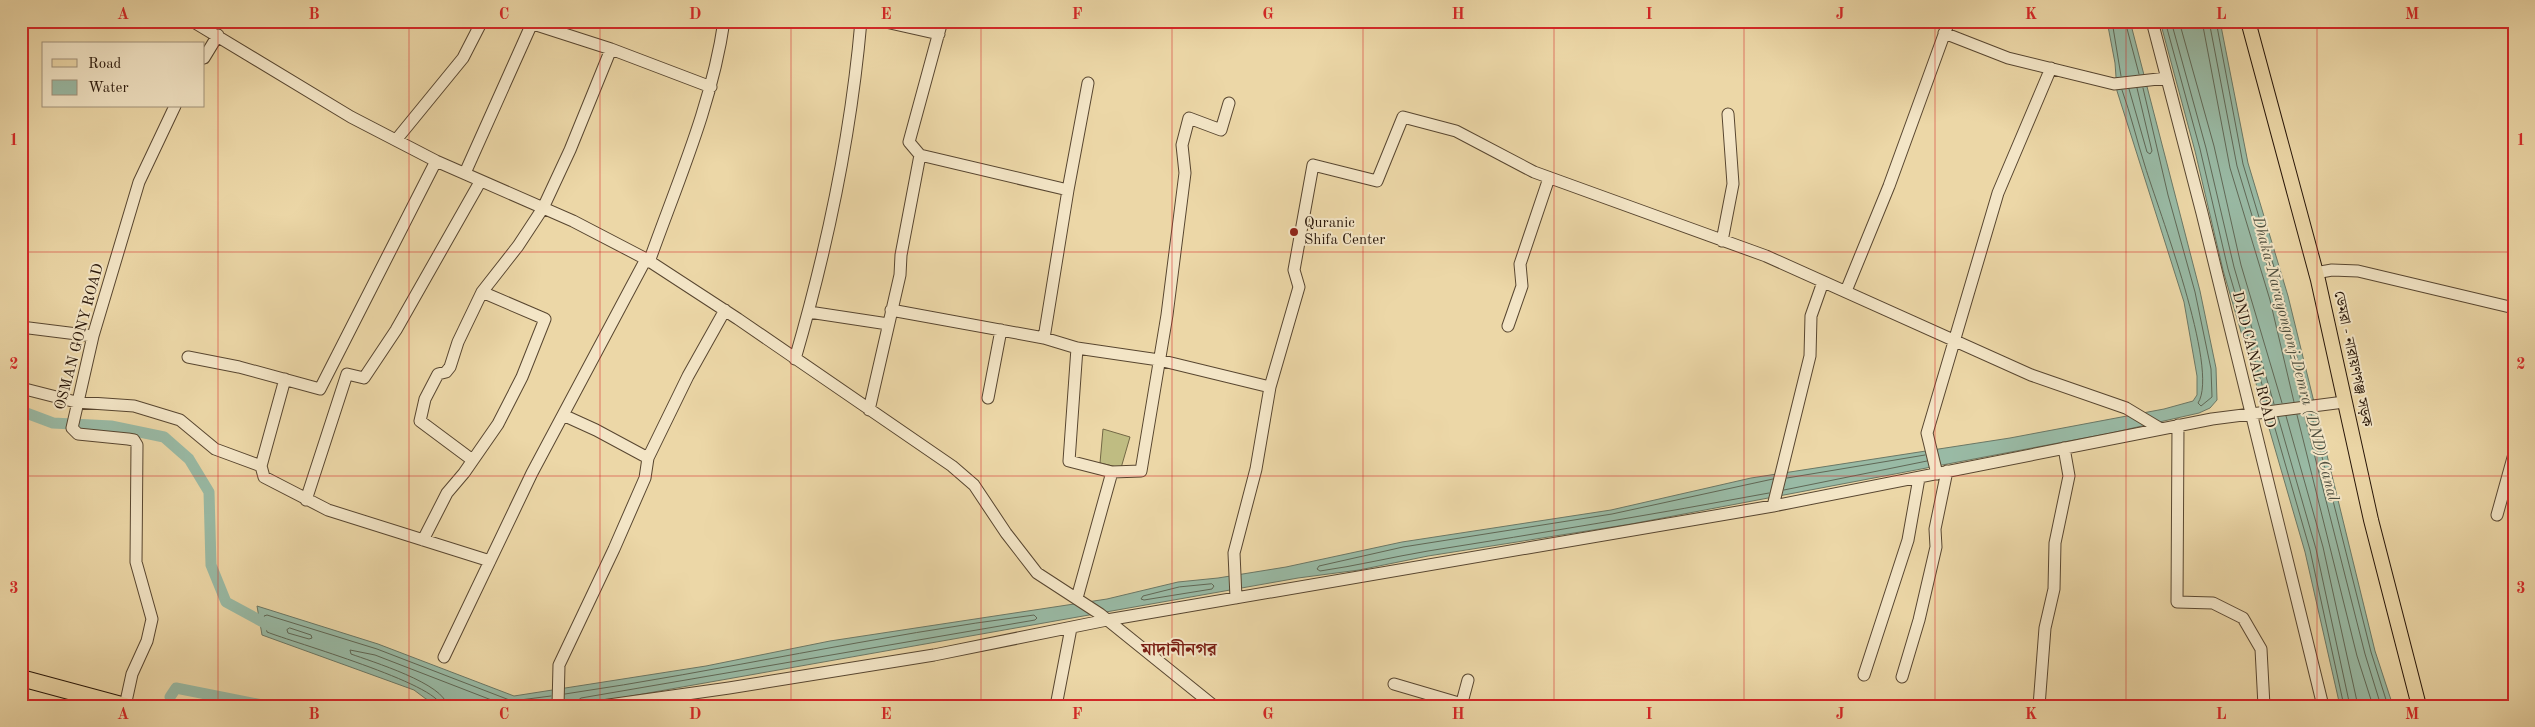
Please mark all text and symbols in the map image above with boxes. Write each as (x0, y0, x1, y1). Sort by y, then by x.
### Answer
text: A (117, 7, 129, 23)
text: B (308, 7, 320, 23)
text: C (499, 7, 509, 23)
text: D (689, 7, 701, 23)
text: E (880, 7, 892, 23)
text: F (1072, 7, 1083, 23)
text: G (1262, 7, 1274, 23)
text: H (1451, 7, 1465, 23)
text: I (1645, 7, 1653, 23)
text: J (1836, 7, 1845, 23)
text: K (2025, 7, 2037, 23)
text: L (2216, 7, 2227, 23)
text: M (2405, 7, 2419, 23)
legend (42, 42, 205, 108)
text: Road (88, 57, 122, 72)
text: Water (88, 81, 129, 96)
text: 1 (9, 133, 19, 149)
text: 1 (2516, 133, 2526, 149)
water label: Dhaka-Narayongonj-Demra (DND) Canal (2249, 214, 2341, 503)
place label: Quranic Shifa Center (1304, 216, 1385, 248)
marker: Quranic Shifa Center (1288, 226, 1300, 238)
street label: OSMAN GONY ROAD (53, 262, 107, 412)
street label: DND CANAL ROAD (2229, 290, 2277, 430)
street label: ডেমরা - নারায়ণগঞ্জ সড়ক (2330, 290, 2374, 429)
text: 2 (9, 357, 19, 373)
text: 2 (2516, 357, 2526, 373)
text: 3 (9, 581, 19, 597)
text: 3 (2516, 581, 2526, 597)
district label: মাদানীনগর (1140, 639, 1218, 659)
text: A (117, 707, 129, 723)
text: B (308, 707, 320, 723)
text: C (499, 707, 509, 723)
text: D (689, 707, 701, 723)
text: E (880, 707, 892, 723)
text: F (1072, 707, 1083, 723)
text: G (1262, 707, 1274, 723)
text: H (1451, 707, 1465, 723)
text: I (1645, 707, 1653, 723)
text: J (1836, 707, 1845, 723)
text: K (2025, 707, 2037, 723)
text: L (2216, 707, 2227, 723)
text: M (2405, 707, 2419, 723)

